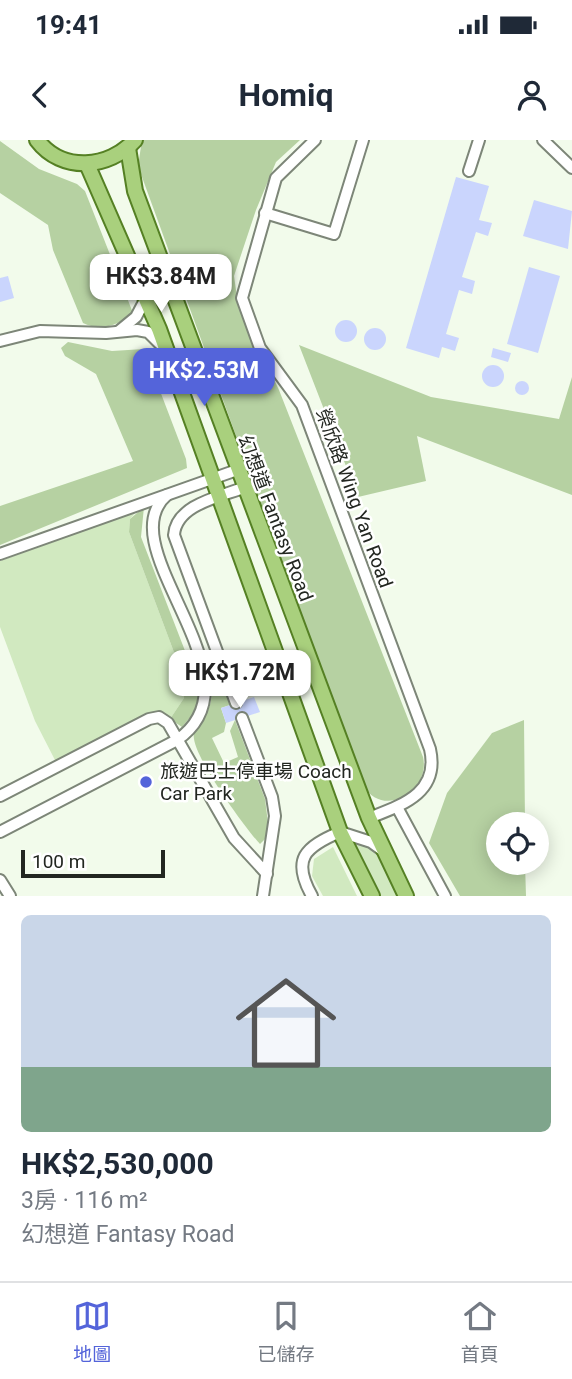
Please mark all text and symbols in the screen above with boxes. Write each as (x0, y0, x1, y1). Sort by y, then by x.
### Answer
text: 19:41 (35, 10, 102, 40)
icon: back (21, 76, 59, 114)
text: Homiq (239, 76, 333, 114)
icon: person (513, 76, 551, 114)
pin: HK$3.84M (89, 254, 233, 314)
text: HK$3.84M (106, 263, 216, 290)
pin: HK$2.53M (132, 348, 276, 408)
text: HK$2.53M (149, 357, 259, 384)
street label: 榮欣路 Wing Yan Road (311, 405, 398, 591)
street label: 幻想道 Fantasy Road (233, 432, 318, 605)
pin: HK$1.72M (168, 650, 312, 710)
text: HK$1.72M (185, 659, 295, 686)
place label: 旅遊巴士停車場 Coach Car Park (160, 760, 352, 805)
marker: 旅遊巴士停車場 Coach Car Park (138, 774, 154, 790)
map controls (486, 812, 549, 875)
button: locate (486, 812, 549, 875)
scale bar (21, 847, 164, 879)
text: 100 m (32, 850, 85, 873)
icon: home (223, 960, 349, 1086)
text: HK$2,530,000 (21, 1146, 214, 1181)
text: 3房 · 116 m² (21, 1187, 147, 1214)
text: 幻想道 Fantasy Road (21, 1221, 235, 1248)
tab: 地圖 (73, 1297, 111, 1366)
tab: 已儲存 (257, 1297, 315, 1366)
tab: 首頁 (461, 1297, 499, 1366)

